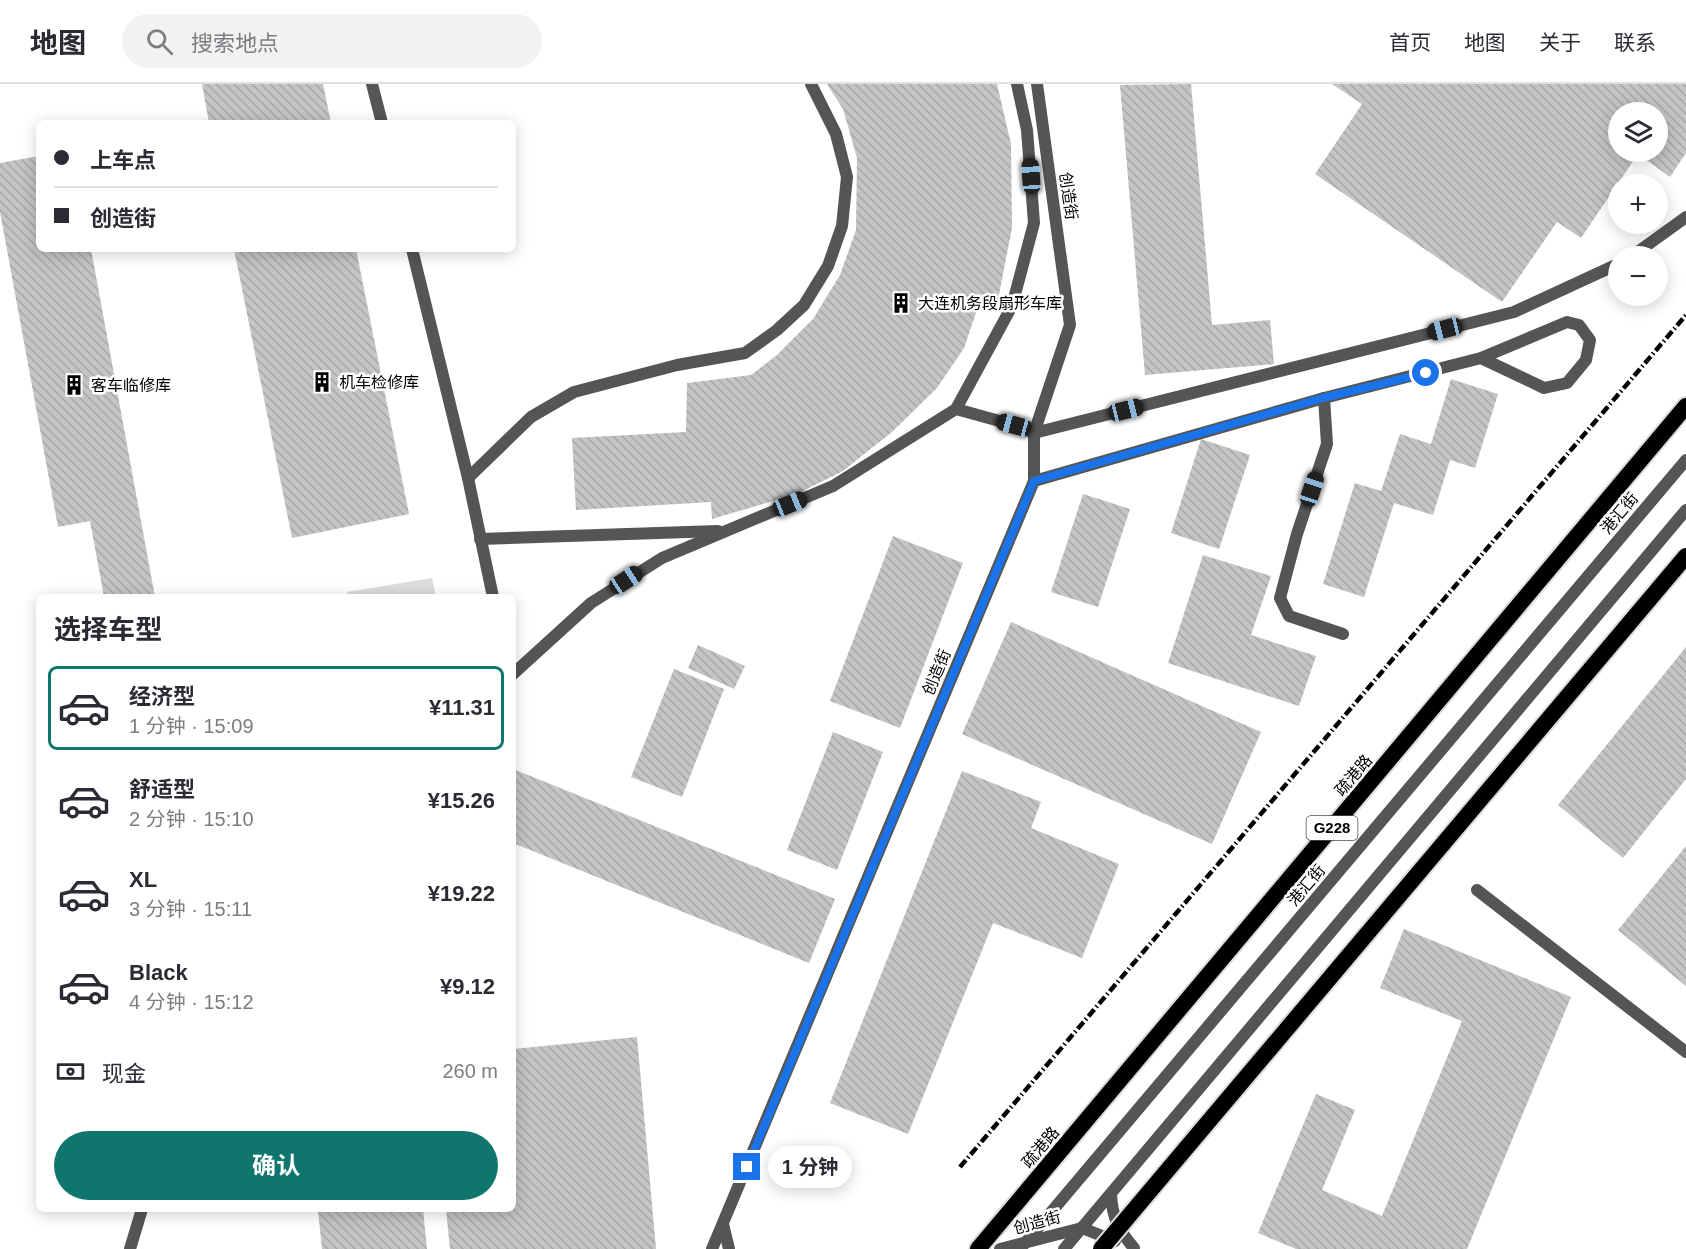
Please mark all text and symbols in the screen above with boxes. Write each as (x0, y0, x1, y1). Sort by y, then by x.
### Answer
search box (122, 14, 542, 68)
icon: search (143, 25, 176, 58)
text: 地图 (30, 28, 86, 59)
text: 搜索地点 (191, 31, 279, 56)
text: 首页 (1389, 31, 1431, 54)
text: 地图 (1464, 31, 1506, 54)
text: 关于 (1539, 31, 1581, 54)
text: 联系 (1614, 31, 1656, 54)
map controls (1608, 102, 1668, 306)
button: layers (1608, 102, 1668, 162)
text: 上车点 (90, 148, 156, 173)
car (1021, 157, 1041, 195)
street label: 创造街 (1057, 171, 1080, 221)
button: + (1608, 174, 1668, 234)
text: 创造街 (90, 206, 156, 231)
button: − (1608, 246, 1668, 306)
building icon: 大连机务段扇形车库 (889, 291, 913, 315)
place label: 大连机务段扇形车库 (918, 295, 1062, 312)
car (1425, 316, 1465, 342)
route start (1412, 359, 1439, 386)
building icon: 机车检修库 (310, 370, 334, 394)
building icon: 客车临修库 (62, 373, 86, 397)
place label: 机车检修库 (339, 374, 419, 391)
place label: 客车临修库 (91, 377, 171, 394)
car (1106, 397, 1146, 423)
car (994, 412, 1034, 438)
car (1298, 469, 1326, 509)
car (770, 489, 810, 519)
street label: 港汇街 (1597, 489, 1641, 537)
car (606, 563, 646, 597)
text: 选择车型 (54, 615, 162, 645)
street label: 创造街 (919, 647, 954, 698)
icon: car (57, 681, 111, 735)
text: 经济型 (129, 684, 195, 709)
text: ¥11.31 (429, 695, 495, 720)
text: 1 分钟 · 15:09 (129, 715, 254, 737)
street label: 疏港路 (1331, 751, 1375, 799)
icon: car (57, 774, 111, 828)
text: 舒适型 (129, 777, 195, 802)
text: ¥15.26 (428, 788, 495, 813)
text: 2 分钟 · 15:10 (129, 808, 254, 830)
road number: G228 (1306, 816, 1358, 840)
street label: 港汇街 (1284, 861, 1328, 909)
icon: car (57, 867, 111, 921)
text: XL (129, 867, 157, 892)
text: ¥19.22 (428, 881, 495, 906)
text: 3 分钟 · 15:11 (129, 898, 252, 920)
icon: car (57, 960, 111, 1014)
text: Black (129, 960, 188, 985)
text: ¥9.12 (440, 974, 495, 999)
text: 4 分钟 · 15:12 (129, 991, 254, 1013)
icon: cash (54, 1055, 87, 1088)
text: 260 m (442, 1060, 498, 1082)
text: 现金 (102, 1061, 146, 1086)
street label: 疏港路 (1018, 1123, 1062, 1171)
button: 确认 (54, 1131, 498, 1200)
callout: 1 分钟 (768, 1146, 852, 1188)
route end (733, 1153, 760, 1180)
text: 1 分钟 (782, 1156, 838, 1178)
street label: 创造街 (1012, 1208, 1063, 1237)

